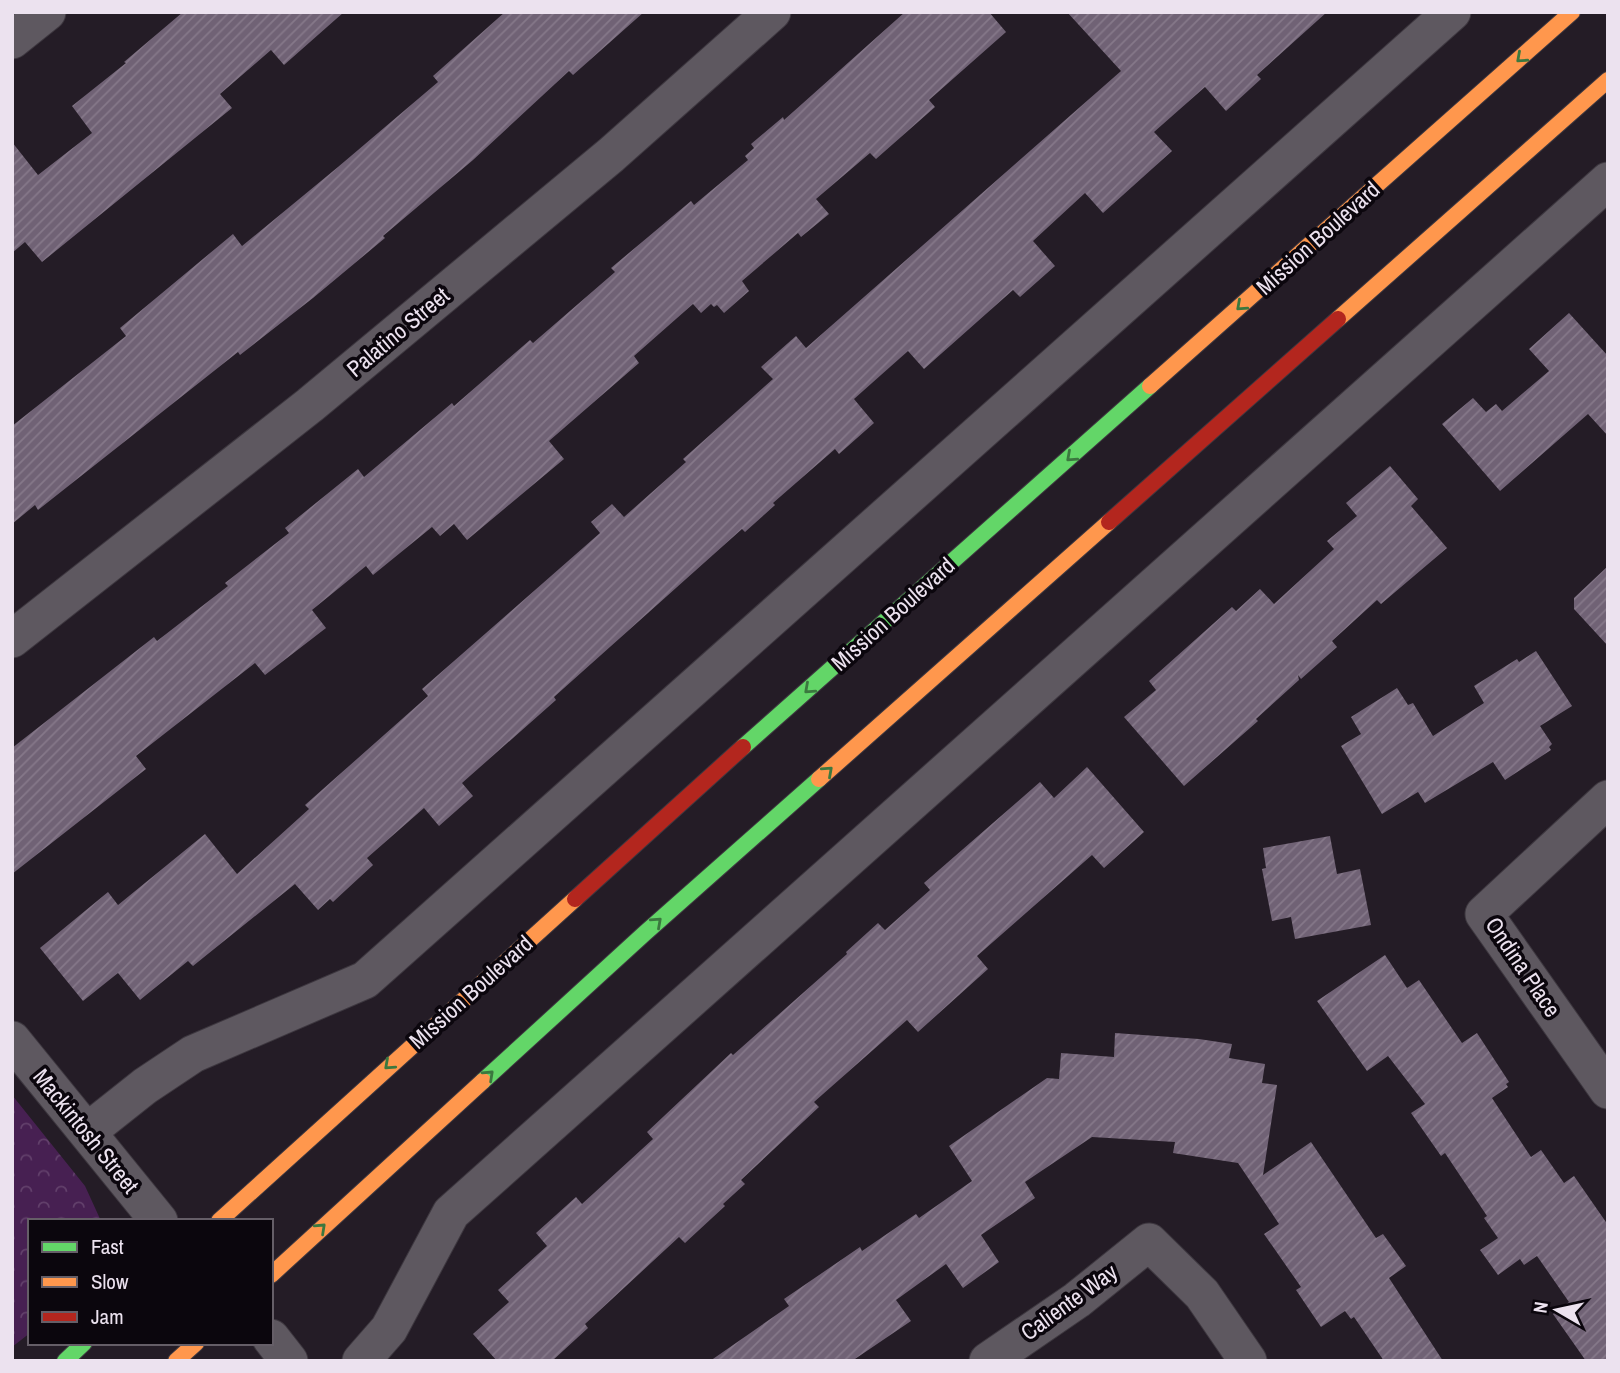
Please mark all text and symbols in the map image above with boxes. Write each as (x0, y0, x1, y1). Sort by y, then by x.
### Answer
one-way arrow (1517, 49, 1530, 62)
street label: Mission Boulevard (1249, 174, 1386, 301)
street label: Palatino Street (340, 280, 455, 384)
one-way arrow (1236, 298, 1249, 310)
one-way arrow (1066, 449, 1079, 461)
street label: Mission Boulevard (824, 550, 961, 677)
one-way arrow (804, 681, 817, 693)
one-way arrow (819, 767, 832, 779)
street label: Ondina Place (1479, 911, 1568, 1023)
one-way arrow (649, 918, 662, 930)
street label: Mission Boulevard (402, 928, 539, 1055)
one-way arrow (384, 1057, 397, 1069)
street label: Mackintosh Street (27, 1062, 146, 1200)
one-way arrow (480, 1070, 493, 1083)
legend (28, 1219, 273, 1345)
one-way arrow (313, 1224, 326, 1237)
text: Fast (91, 1232, 124, 1261)
street label: Caliente Way (1014, 1256, 1124, 1347)
text: Slow (91, 1267, 129, 1296)
north arrow (1522, 1275, 1592, 1345)
text: N (1526, 1300, 1554, 1315)
text: Jam (91, 1302, 124, 1331)

